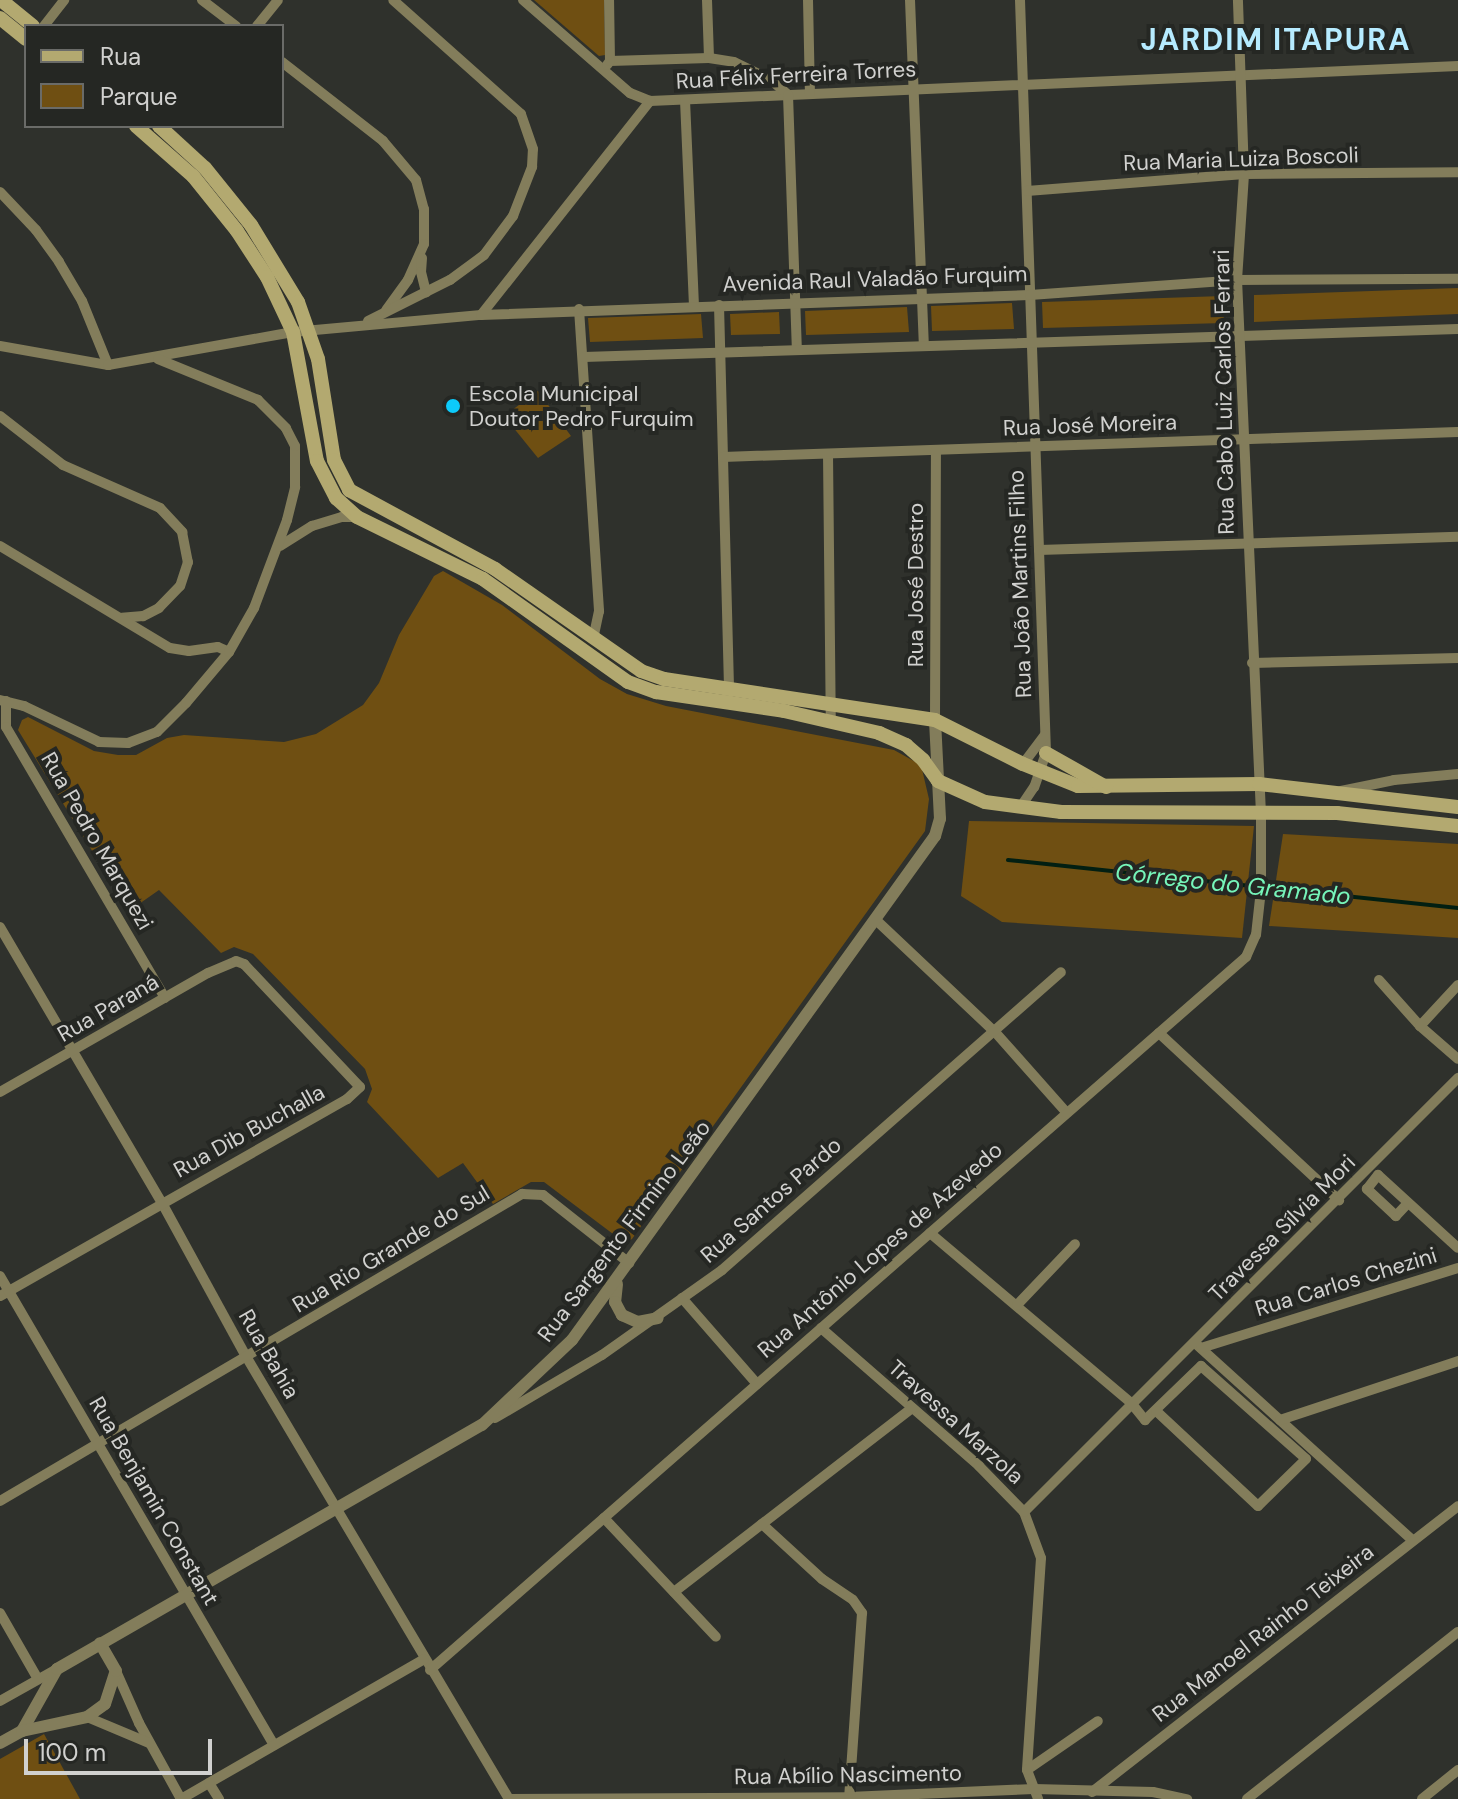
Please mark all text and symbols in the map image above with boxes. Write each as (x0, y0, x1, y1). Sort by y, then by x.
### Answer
district label: JARDIM ITAPURA (1141, 22, 1411, 58)
legend (24, 24, 284, 128)
text: Rua (100, 41, 141, 72)
street label: Rua Félix Ferreira Torres (675, 56, 917, 94)
text: Parque (100, 81, 177, 112)
street label: Rua Maria Luiza Boscoli (1123, 142, 1359, 176)
street label: Rua Cabo Luiz Carlos Ferrari (1208, 249, 1240, 535)
street label: Avenida Raul Valadão Furquim (722, 260, 1028, 298)
place label: Escola Municipal Doutor Pedro Furquim (469, 380, 694, 432)
marker: Escola Municipal Doutor Pedro Furquim (444, 397, 462, 415)
street label: Rua José Moreira (1003, 409, 1177, 441)
street label: Rua João Martins Filho (1003, 470, 1037, 698)
street label: Rua José Destro (903, 503, 929, 667)
street label: Rua Pedro Marquezi (35, 747, 159, 935)
water label: Córrego do Gramado (1114, 857, 1352, 911)
street label: Rua Paraná (53, 968, 163, 1048)
street label: Rua Dib Buchalla (169, 1079, 329, 1183)
street label: Rua Sargento Firmino Leão (532, 1115, 716, 1347)
street label: Rua Santos Pardo (695, 1132, 847, 1268)
street label: Rua Antônio Lopes de Azevedo (752, 1137, 1008, 1363)
street label: Travessa Sílvia Mori (1203, 1149, 1361, 1307)
street label: Rua Rio Grande do Sul (288, 1180, 494, 1318)
street label: Rua Carlos Chezini (1252, 1242, 1440, 1322)
street label: Rua Bahia (233, 1305, 305, 1403)
street label: Travessa Marzola (883, 1354, 1029, 1490)
street label: Rua Benjamin Constant (83, 1392, 225, 1610)
street label: Rua Manoel Rainho Teixeira (1147, 1538, 1379, 1728)
scale bar (28, 1723, 216, 1773)
text: 100 m (38, 1737, 106, 1768)
street label: Rua Abílio Nascimento (734, 1760, 962, 1790)

